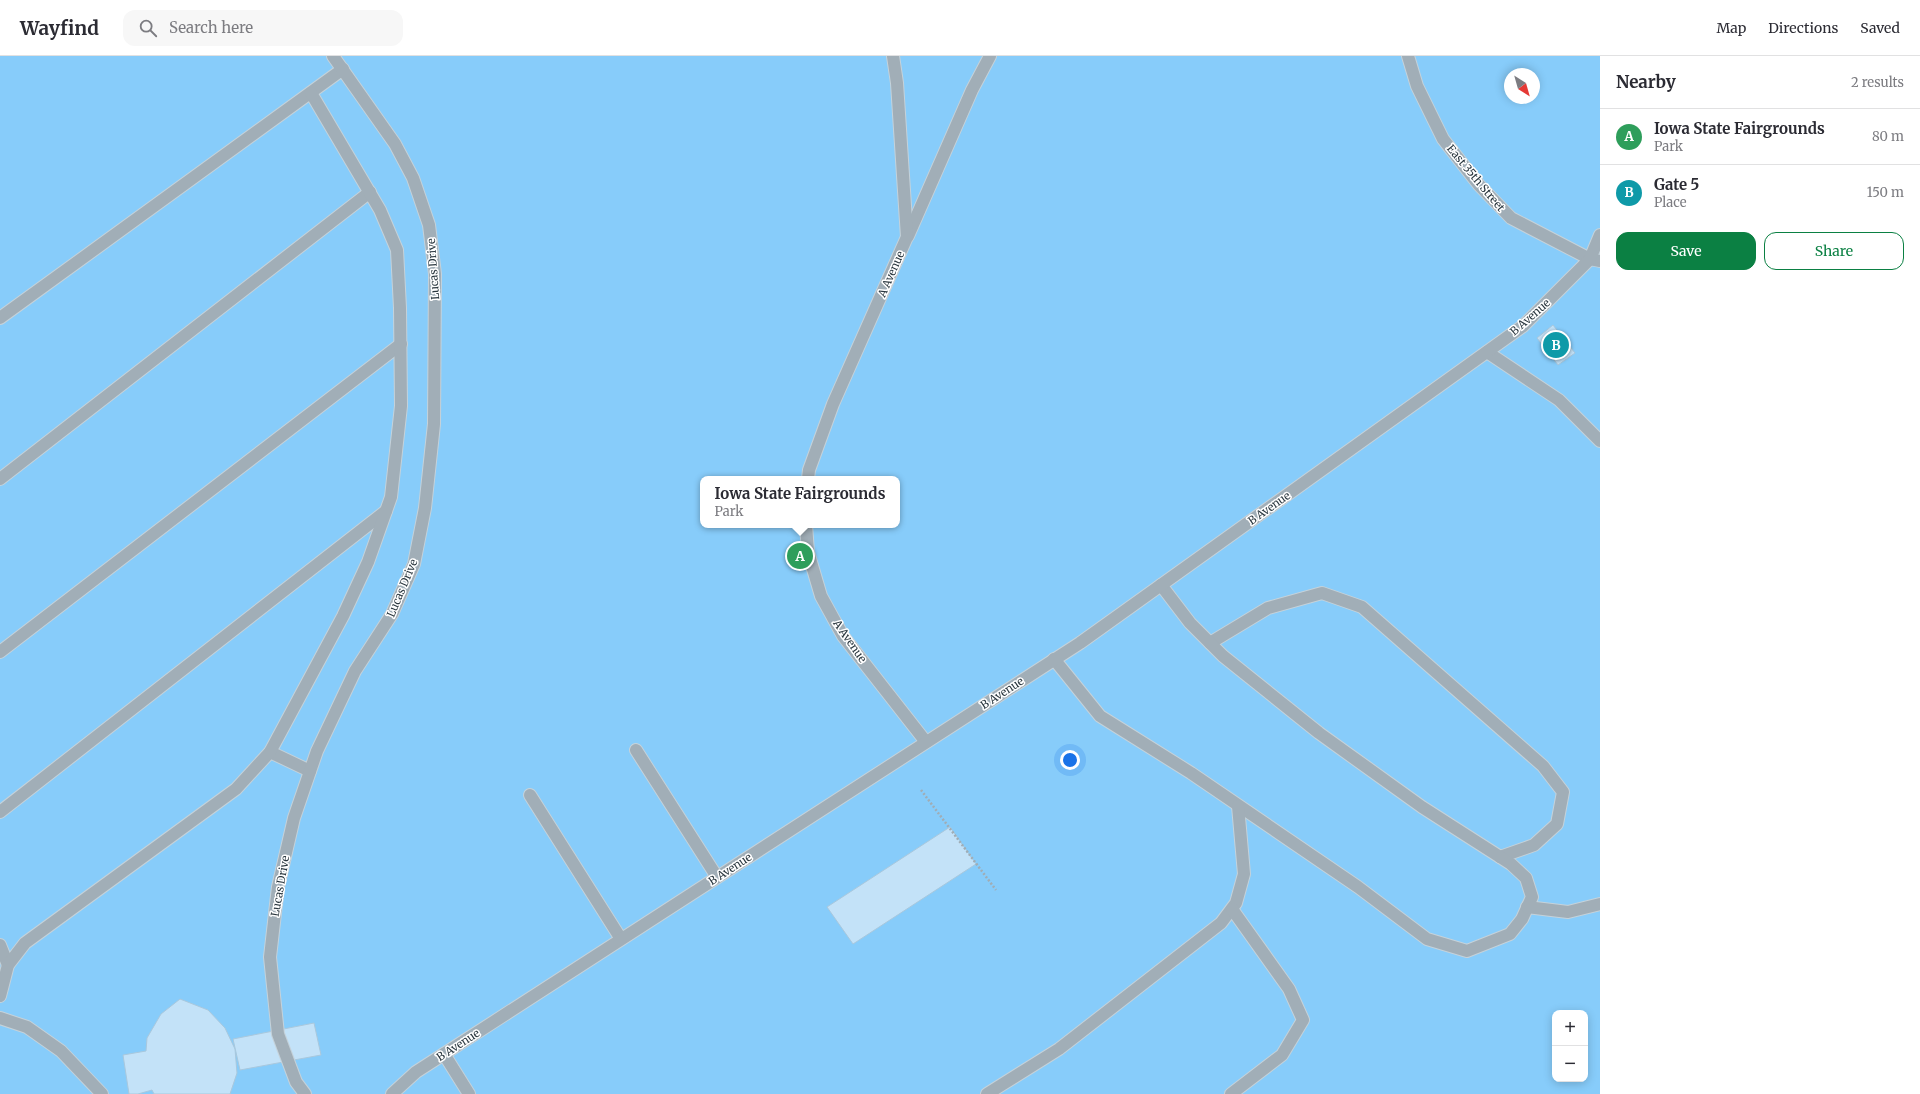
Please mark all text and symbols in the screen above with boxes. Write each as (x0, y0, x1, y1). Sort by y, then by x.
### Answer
search box (123, 10, 403, 46)
text: Wayfind (20, 16, 99, 40)
icon: search (137, 17, 159, 39)
text: Search here (169, 18, 253, 37)
text: Map (1716, 19, 1746, 37)
text: Directions (1768, 19, 1838, 37)
text: Saved (1860, 19, 1900, 37)
north arrow (1504, 68, 1540, 104)
text: Nearby (1616, 71, 1676, 93)
text: 2 results (1851, 74, 1904, 91)
text: Iowa State Fairgrounds (1654, 119, 1825, 138)
text: A (1624, 128, 1634, 145)
text: 80 m (1872, 128, 1904, 145)
text: Park (1654, 138, 1683, 155)
street label: East 35th Street (1444, 142, 1508, 215)
text: Gate 5 (1654, 175, 1699, 194)
text: B (1624, 184, 1634, 201)
text: 150 m (1867, 184, 1904, 201)
text: Place (1654, 194, 1687, 211)
button: Save (1616, 232, 1756, 270)
button: Share (1764, 232, 1904, 270)
street label: Lucas Drive (424, 238, 442, 300)
street label: A Avenue (874, 249, 907, 300)
street label: B Avenue (1507, 296, 1553, 338)
pin: B (1543, 330, 1569, 360)
popup (700, 476, 900, 528)
text: Iowa State Fairgrounds (715, 484, 885, 503)
street label: B Avenue (1245, 488, 1293, 528)
text: Park (715, 503, 744, 520)
pin: A (787, 541, 813, 571)
street label: Lucas Drive (384, 557, 421, 619)
street label: A Avenue (830, 616, 870, 665)
street label: B Avenue (978, 674, 1026, 712)
your location (1060, 750, 1080, 770)
street label: B Avenue (706, 850, 754, 888)
street label: Lucas Drive (268, 854, 292, 918)
map controls (1552, 1010, 1588, 1082)
button: + (1552, 1010, 1588, 1046)
street label: B Avenue (434, 1026, 482, 1064)
button: − (1552, 1046, 1588, 1082)

